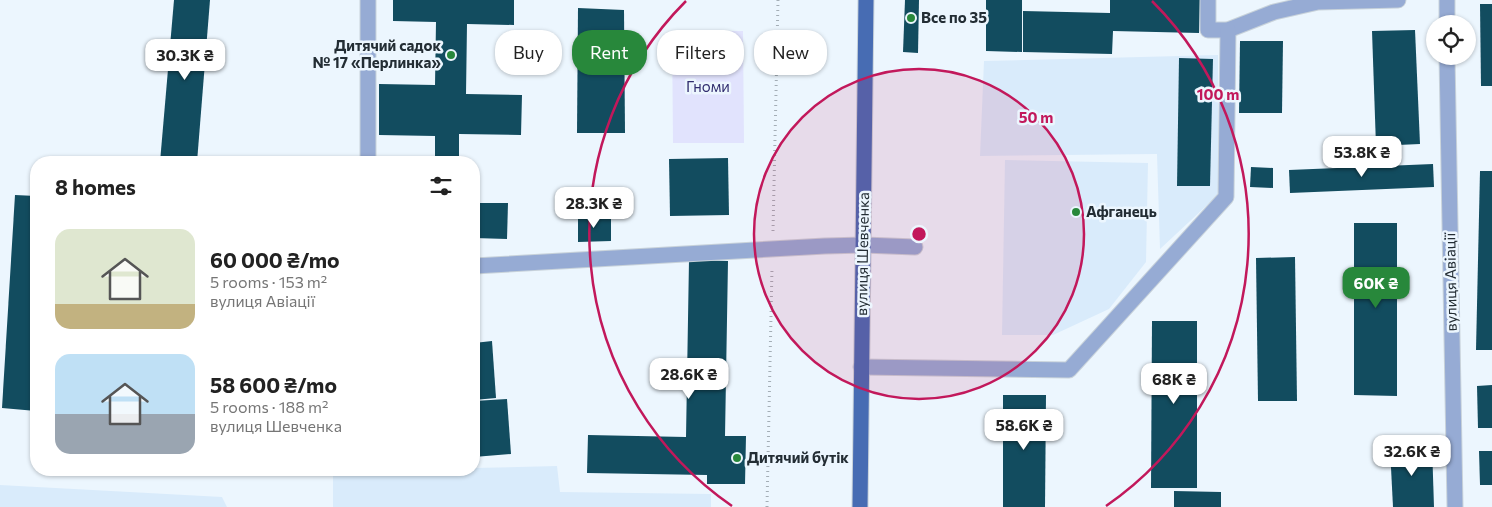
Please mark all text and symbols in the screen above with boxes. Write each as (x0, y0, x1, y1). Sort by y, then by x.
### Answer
place label: Все по 35 (921, 8, 987, 26)
marker: Все по 35 (905, 12, 917, 24)
map controls (1426, 15, 1476, 65)
button: locate (1426, 15, 1476, 65)
chip: Buy (495, 30, 562, 75)
chip: Rent (572, 30, 647, 75)
chip: Filters (657, 30, 744, 75)
chip: New (754, 30, 827, 75)
place label: Дитячий садок № 17 «Перлинка» (312, 36, 441, 71)
pin: 30.3K ₴ (139, 38, 231, 81)
text: 30.3K ₴ (156, 45, 214, 64)
marker: Дитячий садок № 17 «Перлинка» (445, 49, 457, 61)
park label: Гноми (686, 77, 730, 95)
text: 100 m (1197, 85, 1239, 103)
text: 50 m (1019, 108, 1053, 126)
pin: 53.8K ₴ (1316, 136, 1408, 178)
text: 53.8K ₴ (1334, 142, 1390, 161)
icon: filters (427, 172, 455, 200)
text: 8 homes (55, 174, 136, 199)
pin: 28.3K ₴ (548, 186, 640, 229)
street label: вулиця Шевченка (852, 192, 872, 316)
text: 28.3K ₴ (566, 193, 622, 212)
place label: Афганець (1086, 202, 1157, 220)
marker: Афганець (1070, 206, 1082, 218)
centre of rings (910, 225, 928, 243)
street label: вулиця Авіації (1440, 231, 1460, 331)
text: 60 000 ₴/mo (210, 247, 340, 272)
icon: home (95, 249, 155, 309)
pin: 60K ₴ (1341, 266, 1411, 309)
text: 5 rooms · 153 m² (210, 272, 327, 291)
text: 60K ₴ (1354, 273, 1398, 292)
text: вулиця Авіації (210, 291, 315, 310)
pin: 28.6K ₴ (643, 358, 735, 400)
pin: 68K ₴ (1139, 362, 1209, 405)
text: 28.6K ₴ (661, 364, 717, 383)
text: 68K ₴ (1152, 369, 1196, 388)
text: 58 600 ₴/mo (210, 372, 337, 397)
icon: home (95, 374, 155, 434)
text: 5 rooms · 188 m² (210, 397, 328, 416)
pin: 58.6K ₴ (978, 408, 1070, 451)
text: 58.6K ₴ (995, 415, 1053, 434)
text: вулиця Шевченка (210, 416, 342, 435)
pin: 32.6K ₴ (1366, 434, 1458, 477)
text: 32.6K ₴ (1384, 441, 1440, 460)
place label: Дитячий бутік (747, 448, 849, 466)
marker: Дитячий бутік (731, 452, 743, 464)

